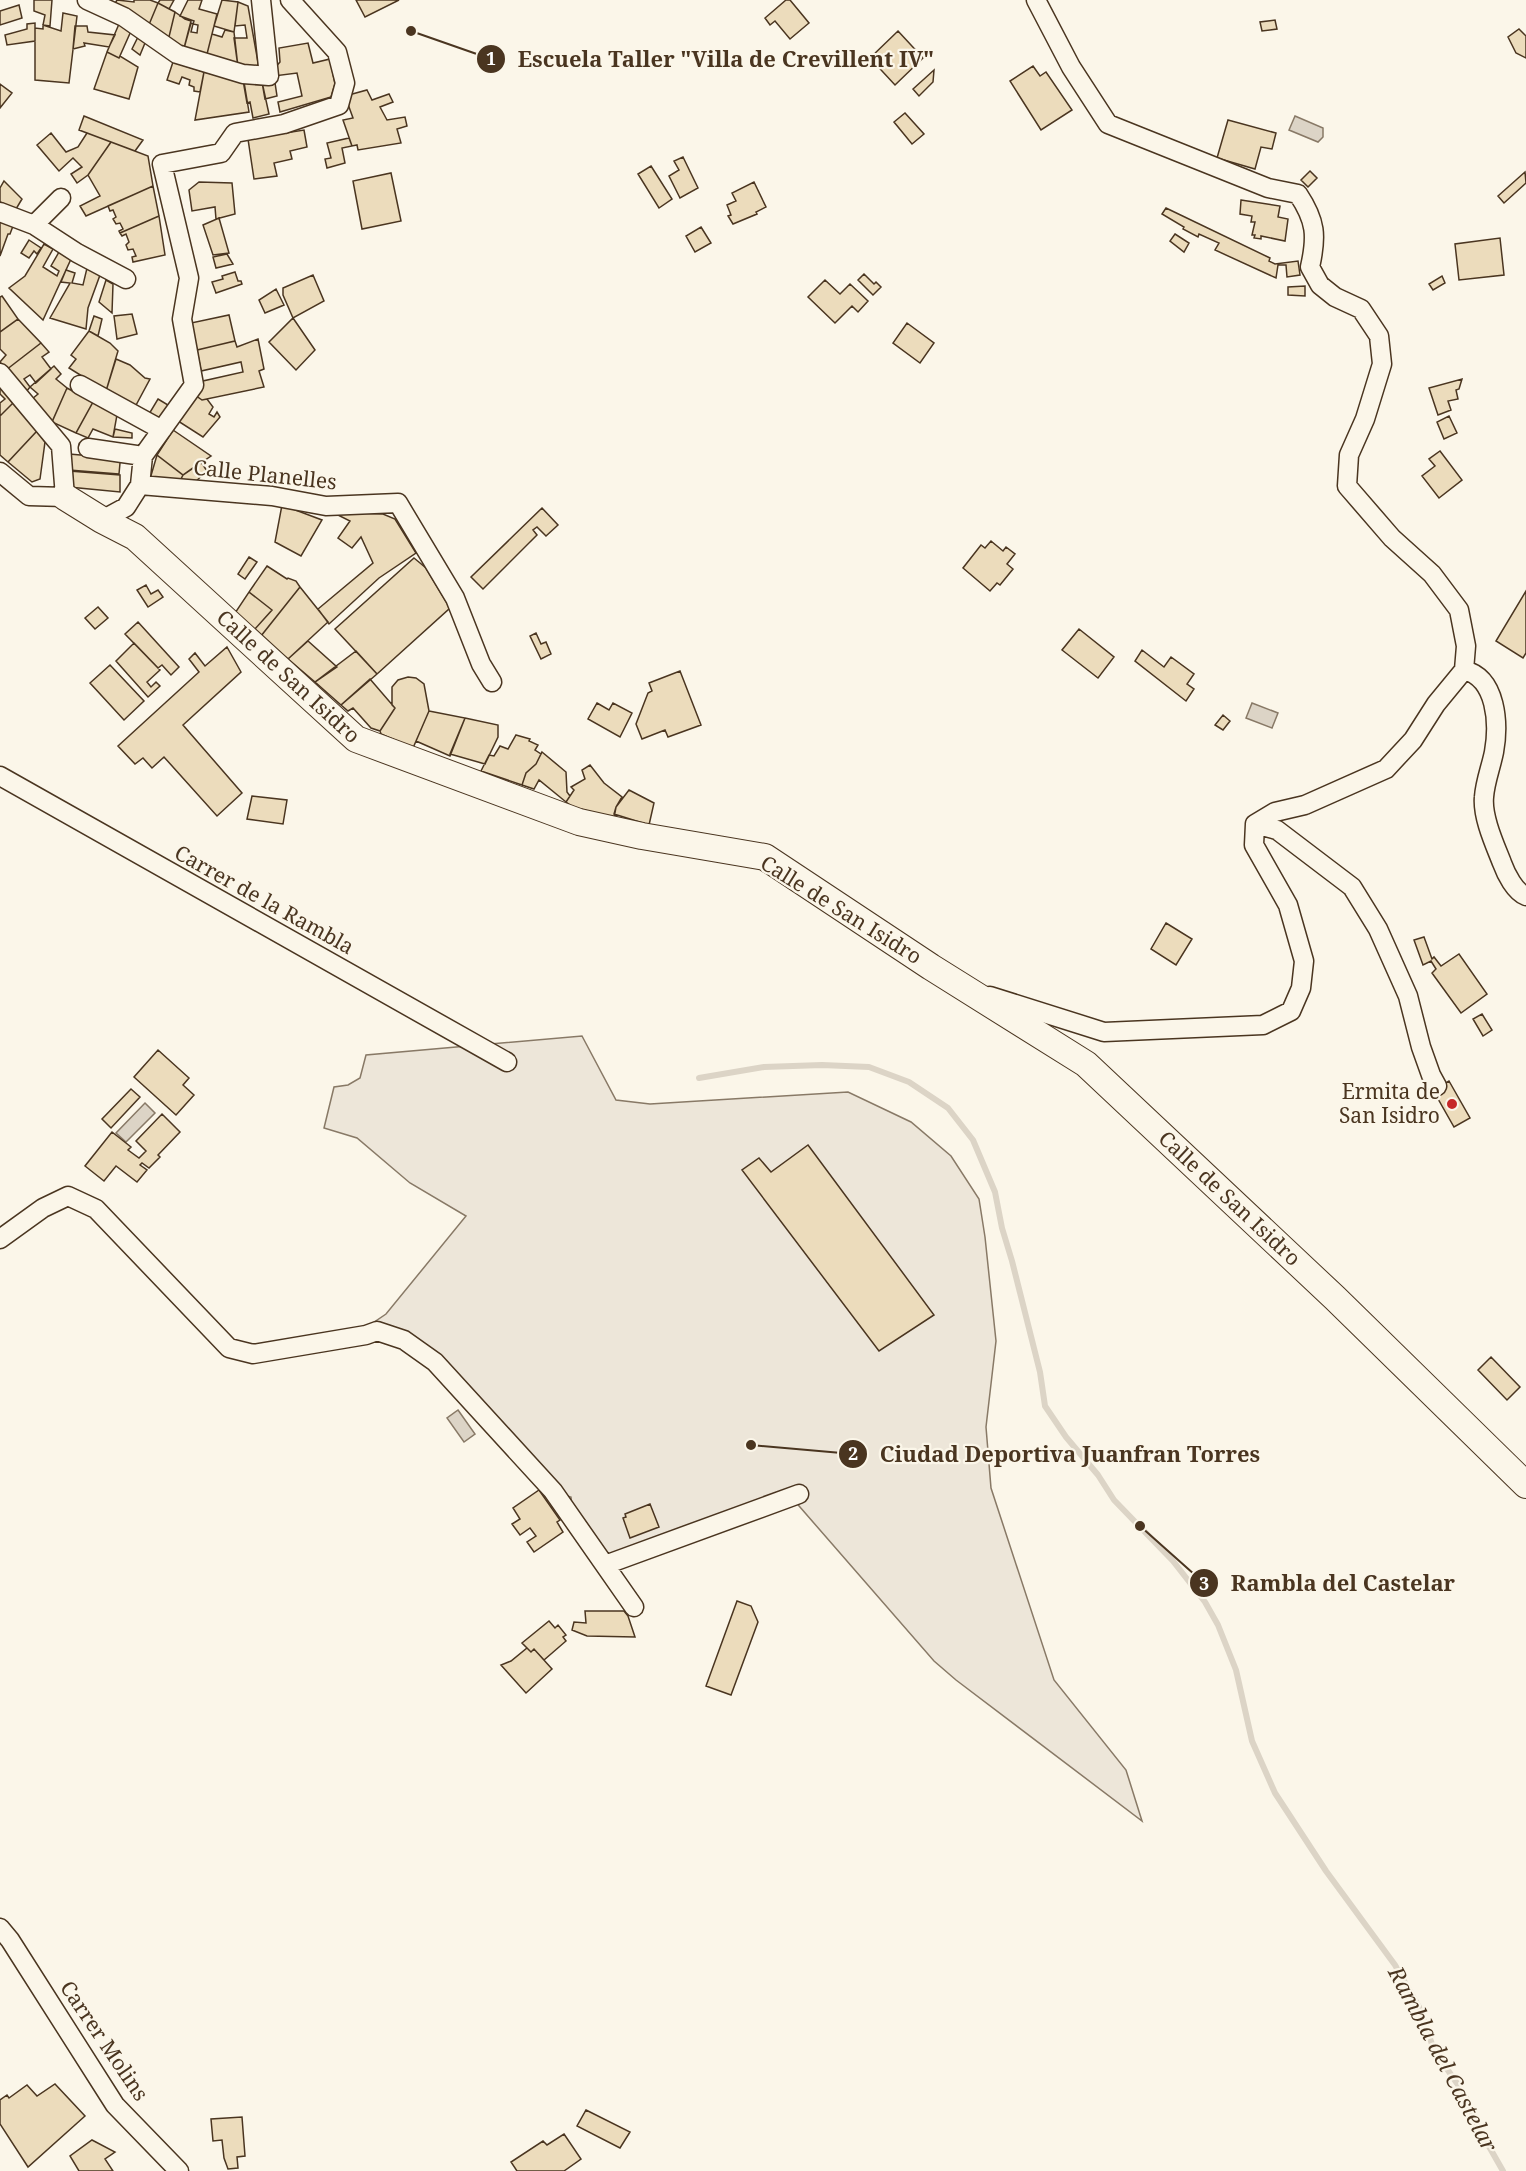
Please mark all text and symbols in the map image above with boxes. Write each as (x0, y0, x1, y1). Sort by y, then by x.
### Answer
callout: Escuela Taller "Villa de Crevillent IV" (476, 39, 947, 79)
text: Escuela Taller "Villa de Crevillent IV" (518, 43, 934, 73)
text: 1 (486, 46, 496, 70)
street label: Calle Planelles (192, 453, 338, 495)
street label: Calle de San Isidro (211, 603, 367, 749)
street label: Carrer de la Rambla (170, 838, 359, 960)
street label: Calle de San Isidro (756, 848, 927, 970)
place label: Ermita de San Isidro (1339, 1077, 1440, 1129)
marker: Ermita de San Isidro (1445, 1097, 1459, 1111)
street label: Calle de San Isidro (1153, 1124, 1307, 1272)
callout: Ciudad Deportiva Juanfran Torres (838, 1434, 1272, 1474)
text: Ciudad Deportiva Juanfran Torres (880, 1438, 1260, 1468)
text: 2 (848, 1441, 858, 1465)
callout: Rambla del Castelar (1189, 1563, 1467, 1603)
text: Rambla del Castelar (1231, 1567, 1456, 1597)
text: 3 (1199, 1571, 1209, 1595)
water label: Rambla del Castelar (1382, 1960, 1506, 2157)
street label: Carrer Molins (54, 1975, 155, 2106)

